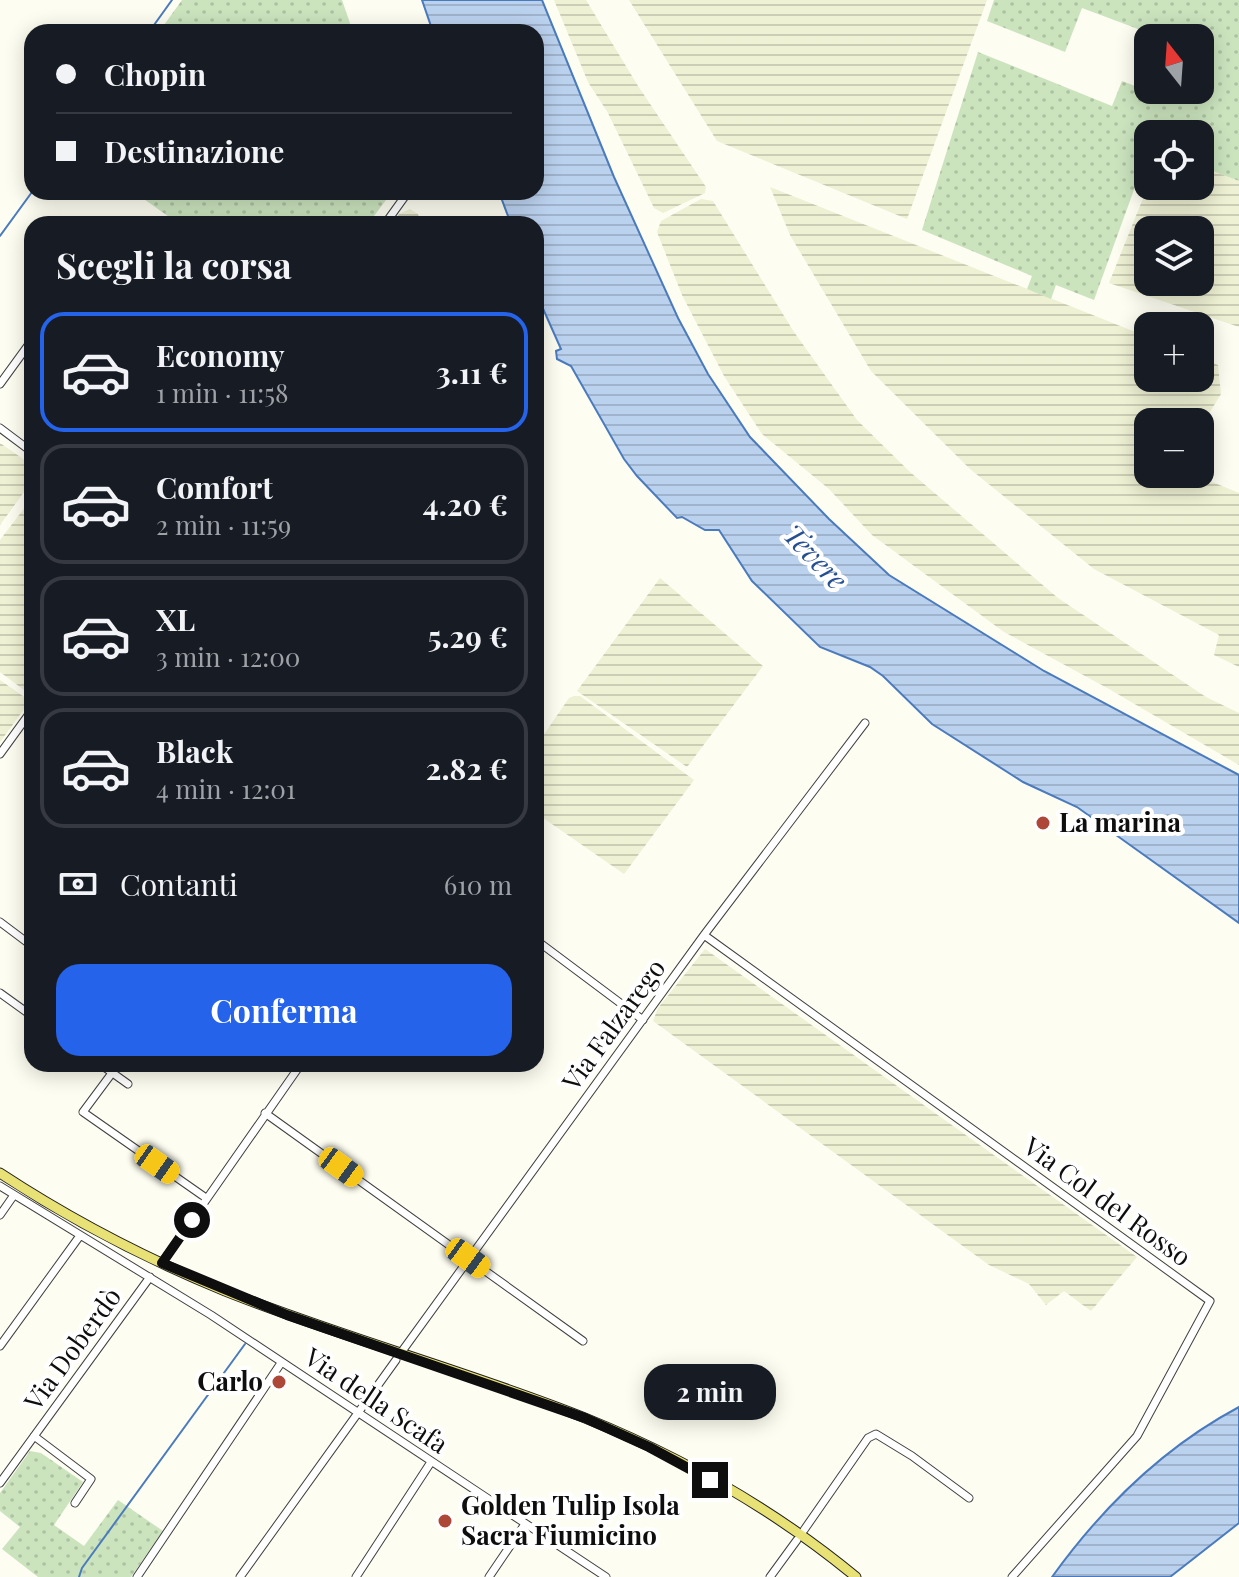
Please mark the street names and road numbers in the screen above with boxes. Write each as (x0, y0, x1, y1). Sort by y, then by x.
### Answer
street label: Via Falzarego (553, 951, 672, 1098)
street label: Via Col del Rosso (1016, 1128, 1199, 1273)
street label: Via Doberdò (15, 1280, 128, 1417)
street label: Via della Scafa (297, 1338, 455, 1461)

